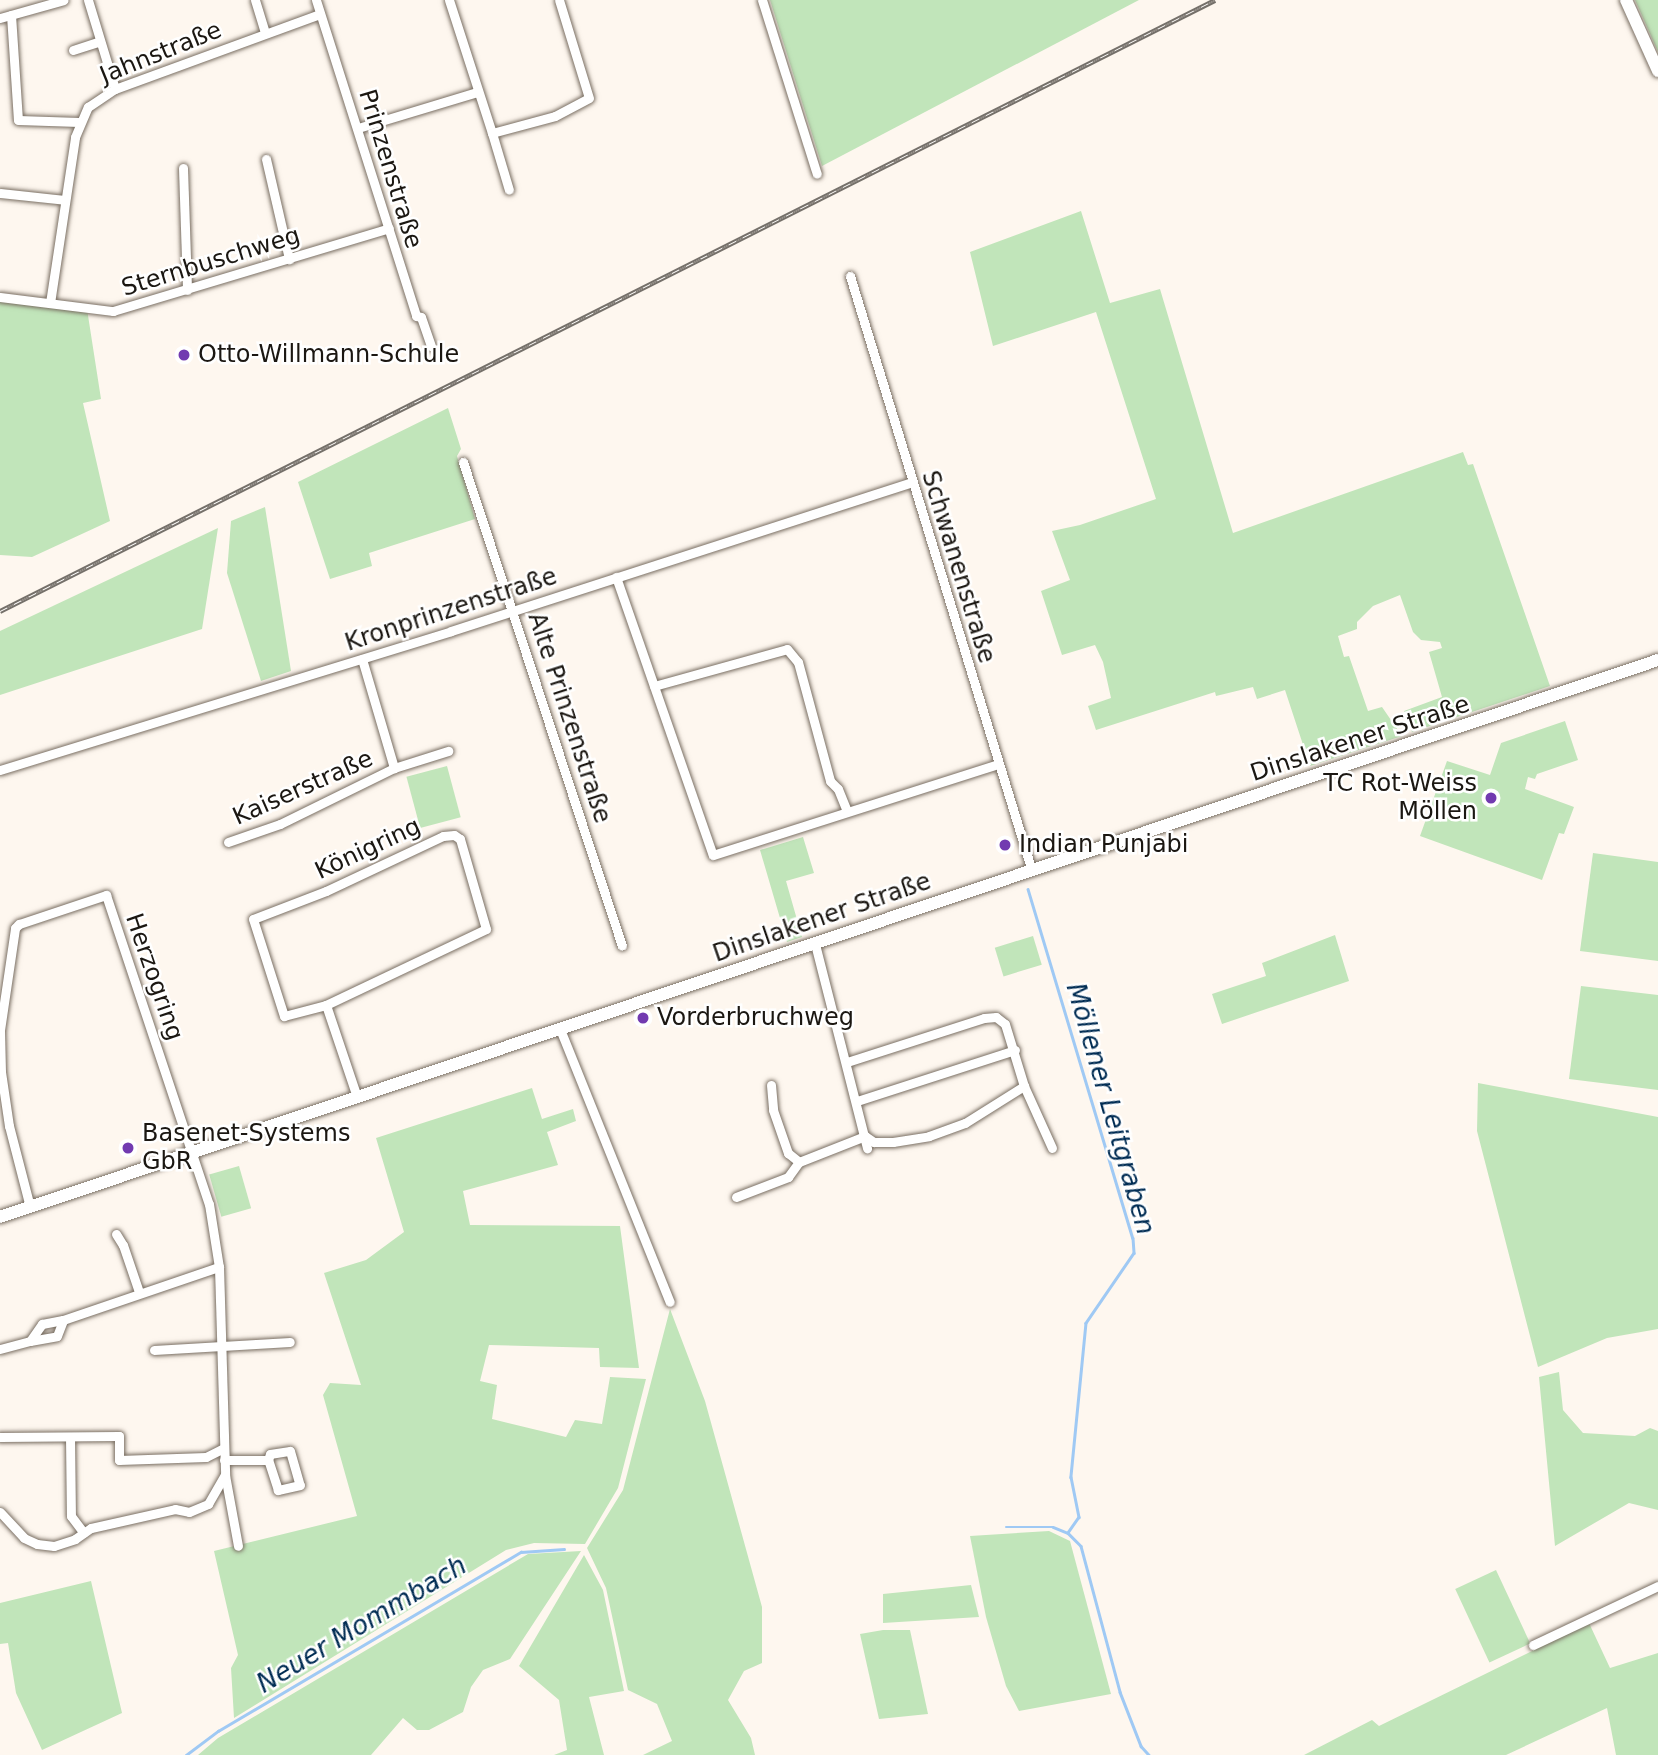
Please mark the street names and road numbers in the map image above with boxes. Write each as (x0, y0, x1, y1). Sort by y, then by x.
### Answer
street label: Jahnstraße (96, 16, 226, 90)
street label: Prinzenstraße (352, 86, 428, 252)
street label: Sternbuschweg (118, 221, 304, 303)
street label: Schwanenstraße (915, 467, 1001, 667)
street label: Kronprinzenstraße (342, 562, 560, 658)
street label: Alte Prinzenstraße (521, 609, 617, 827)
street label: Dinslakener Straße (1247, 690, 1473, 788)
street label: Kaiserstraße (229, 744, 377, 832)
street label: Königring (311, 812, 425, 886)
street label: Dinslakener Straße (709, 867, 935, 969)
street label: Herzogring (119, 910, 189, 1044)

